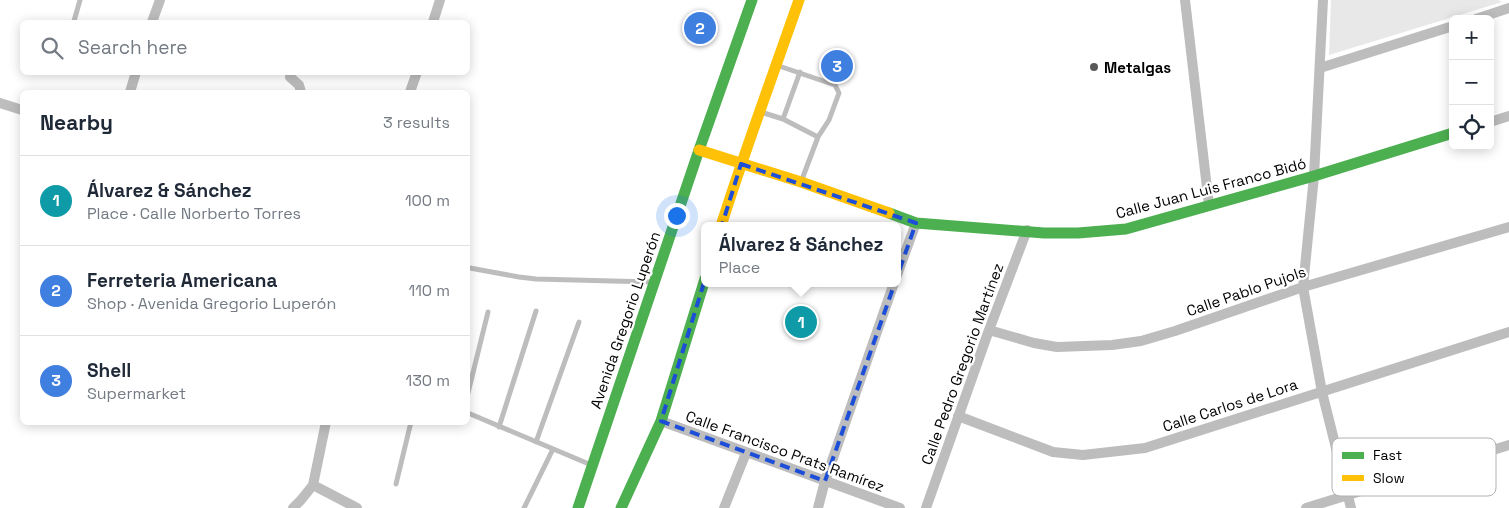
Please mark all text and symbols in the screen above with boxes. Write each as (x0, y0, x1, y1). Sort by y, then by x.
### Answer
pin: 2 (684, 9, 716, 47)
map controls (1449, 15, 1494, 150)
button: + (1449, 15, 1494, 60)
search box (20, 20, 470, 75)
icon: search (38, 34, 66, 62)
text: Search here (78, 35, 188, 60)
pin: 3 (821, 47, 853, 85)
place label: Metalgas (1104, 58, 1171, 77)
button: − (1449, 60, 1494, 105)
marker: Metalgas (1088, 61, 1100, 73)
button: locate (1449, 105, 1494, 150)
text: Nearby (40, 109, 113, 136)
text: 3 results (383, 112, 450, 133)
street label: Calle Juan Luis Franco Bidó (1114, 153, 1308, 223)
text: Álvarez & Sánchez (87, 178, 252, 203)
text: 1 (52, 190, 60, 211)
text: 100 m (405, 190, 450, 211)
text: Place · Calle Norberto Torres (87, 203, 301, 224)
your location (664, 203, 690, 229)
popup (701, 222, 901, 287)
street label: Avenida Gregorio Luperón (586, 229, 664, 411)
text: Álvarez & Sánchez (719, 232, 883, 257)
text: Place (719, 257, 760, 278)
street label: Calle Pedro Gregorio Martínez (917, 261, 1007, 467)
street label: Calle Pablo Pujols (1184, 262, 1308, 320)
text: Ferreteria Americana (87, 268, 277, 293)
text: 2 (51, 280, 61, 301)
text: 110 m (408, 280, 450, 301)
text: Shop · Avenida Gregorio Luperón (87, 293, 336, 314)
pin: 1 (785, 303, 817, 341)
text: Shell (87, 358, 131, 383)
text: 3 (51, 370, 61, 391)
text: 130 m (406, 370, 450, 391)
street label: Calle Carlos de Lora (1160, 374, 1300, 436)
text: Supermarket (87, 383, 186, 404)
street label: Calle Francisco Prats Ramírez (683, 406, 887, 496)
legend (1332, 438, 1496, 496)
text: Fast (1373, 446, 1402, 464)
text: Slow (1373, 469, 1405, 487)

